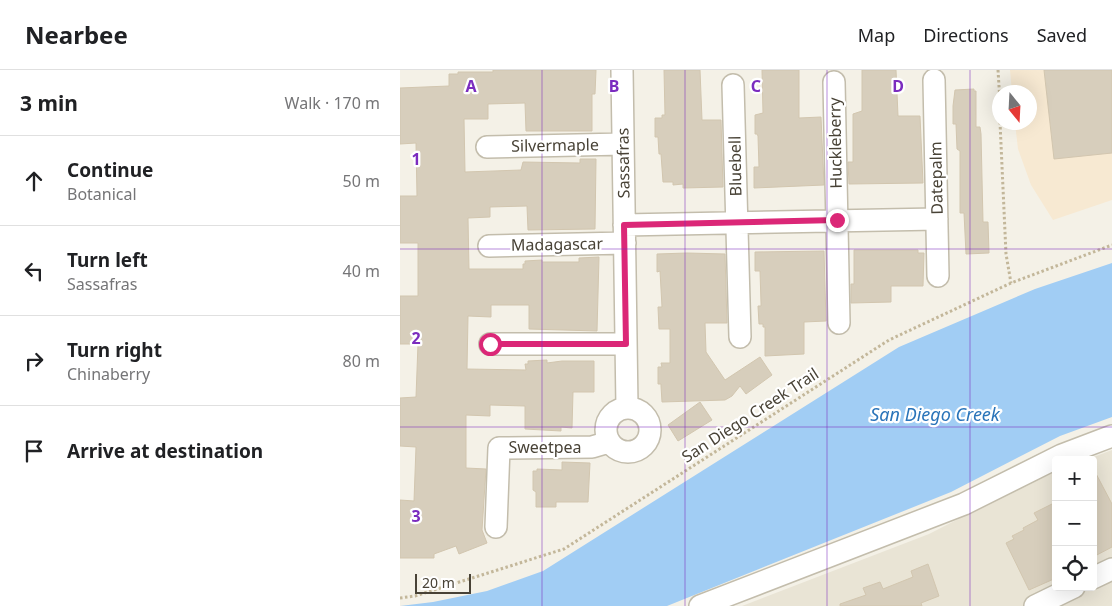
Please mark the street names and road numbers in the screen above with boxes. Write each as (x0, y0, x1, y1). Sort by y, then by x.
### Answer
street label: Huckleberry (823, 96, 847, 189)
street label: Sassafras (611, 128, 635, 198)
street label: Silvermaple (511, 133, 599, 157)
street label: Bluebell (723, 136, 747, 196)
street label: Datepalm (924, 141, 948, 215)
street label: Madagascar (511, 232, 604, 256)
street label: San Diego Creek Trail (677, 362, 823, 468)
street label: Sweetpea (508, 436, 582, 458)

